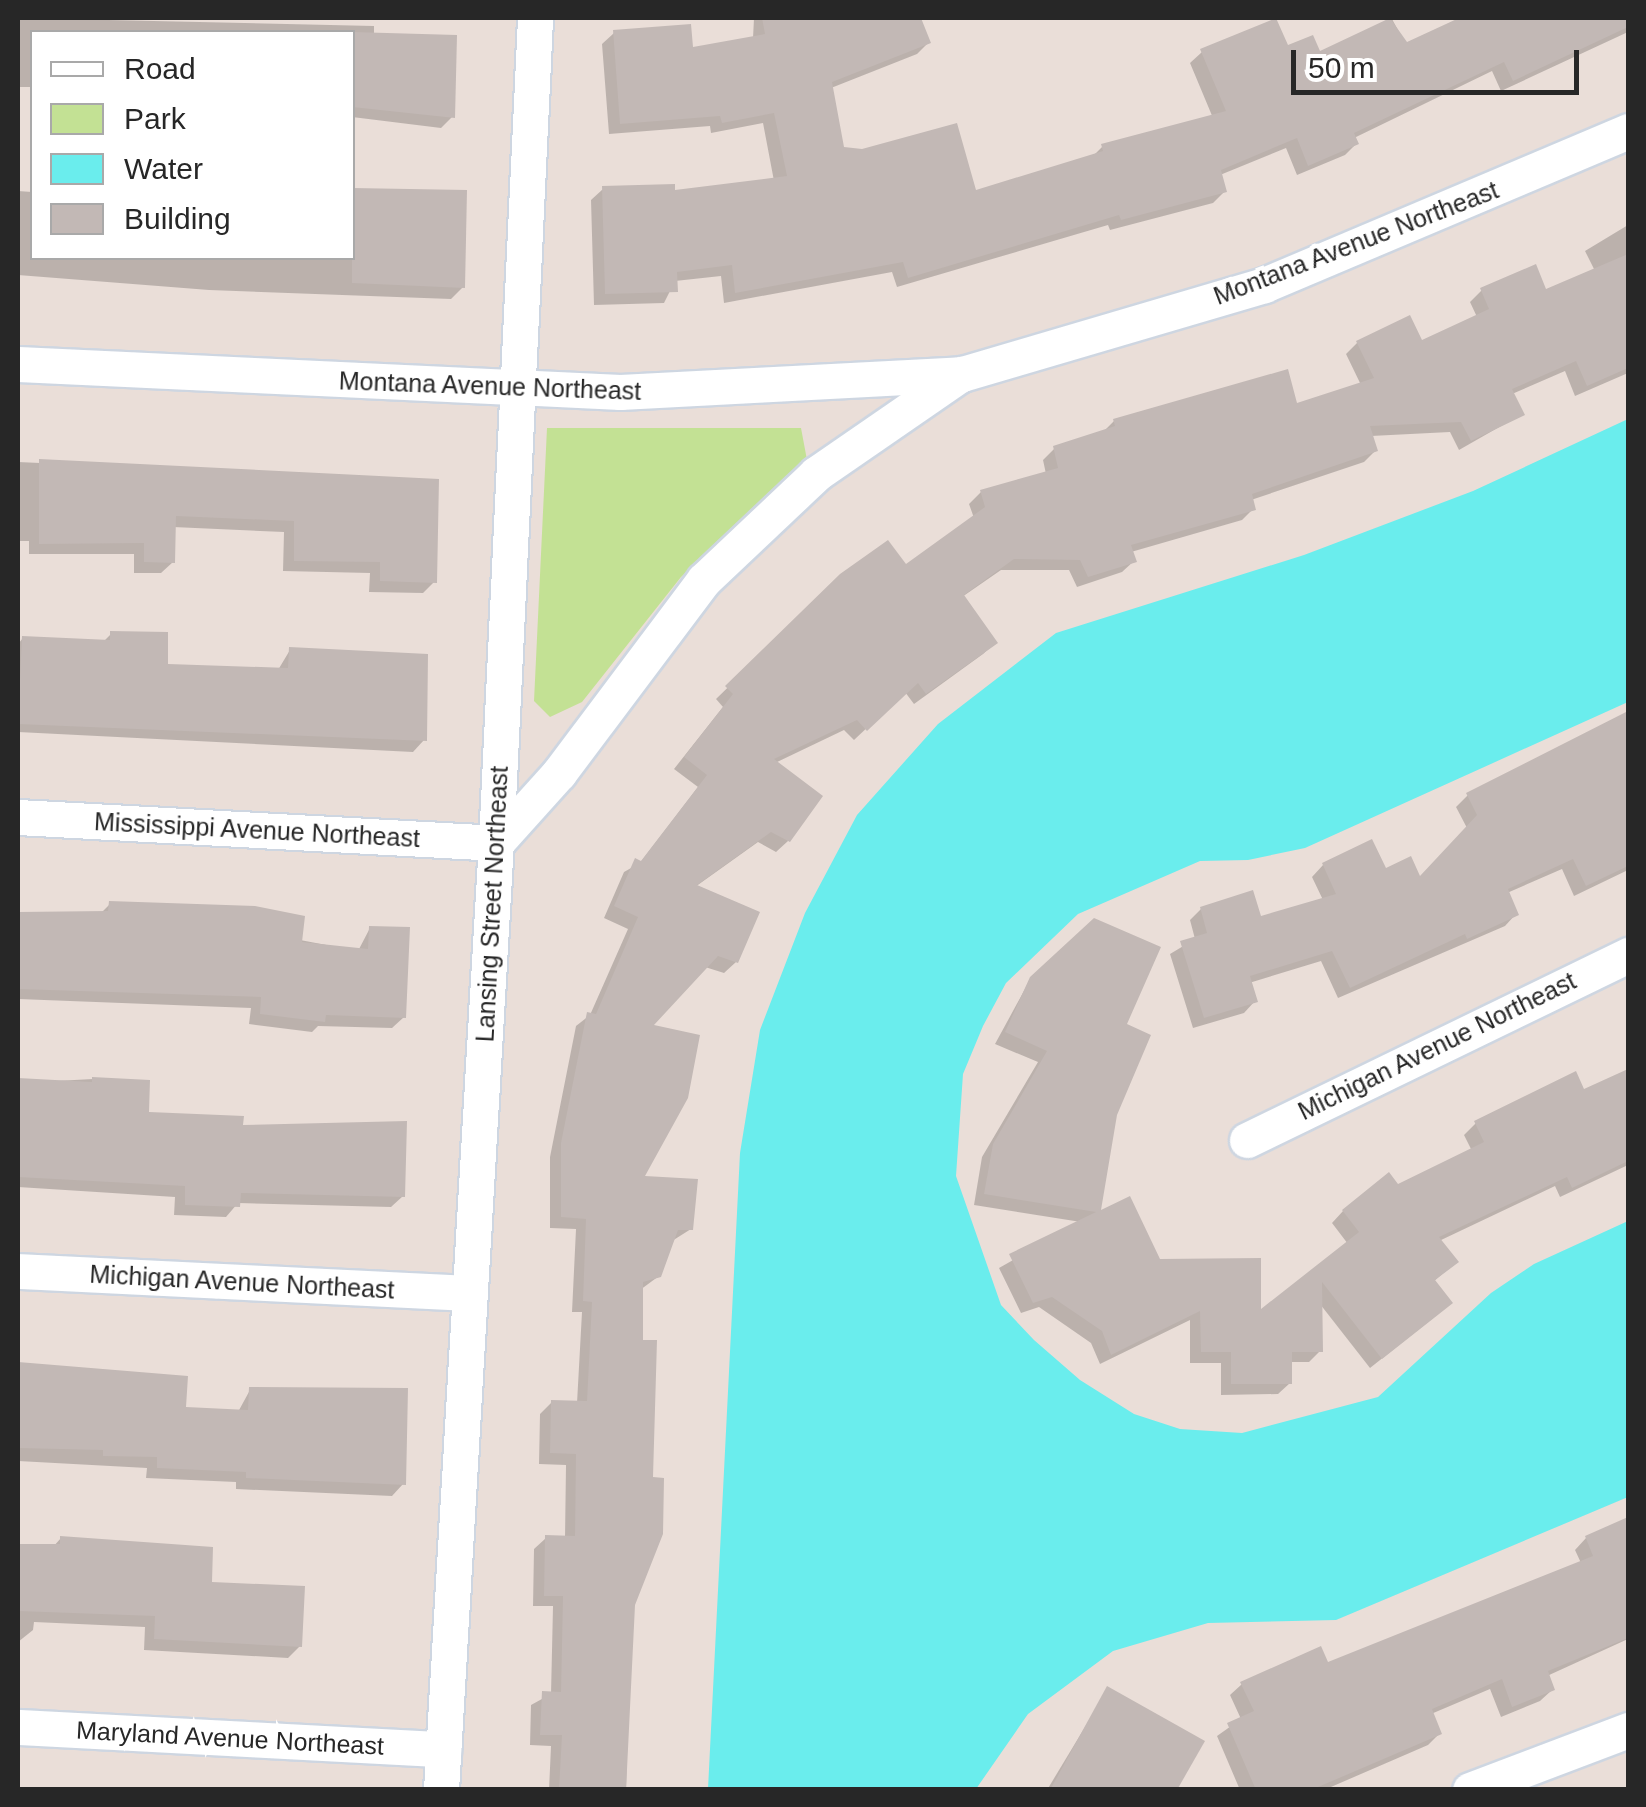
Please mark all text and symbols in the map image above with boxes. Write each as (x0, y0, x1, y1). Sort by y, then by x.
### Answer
legend (30, 30, 355, 260)
scale bar (1296, 30, 1584, 92)
text: 50 m (1308, 51, 1375, 84)
text: Road (124, 52, 196, 85)
text: Park (124, 102, 186, 135)
text: Water (124, 152, 203, 185)
street label: Montana Avenue Northeast (1209, 175, 1503, 311)
text: Building (124, 202, 231, 235)
street label: Montana Avenue Northeast (338, 366, 642, 406)
street label: Lansing Street Northeast (470, 765, 514, 1043)
street label: Mississippi Avenue Northeast (93, 806, 421, 854)
street label: Michigan Avenue Northeast (1293, 965, 1581, 1127)
street label: Michigan Avenue Northeast (88, 1259, 396, 1305)
street label: Maryland Avenue Northeast (75, 1715, 385, 1761)

